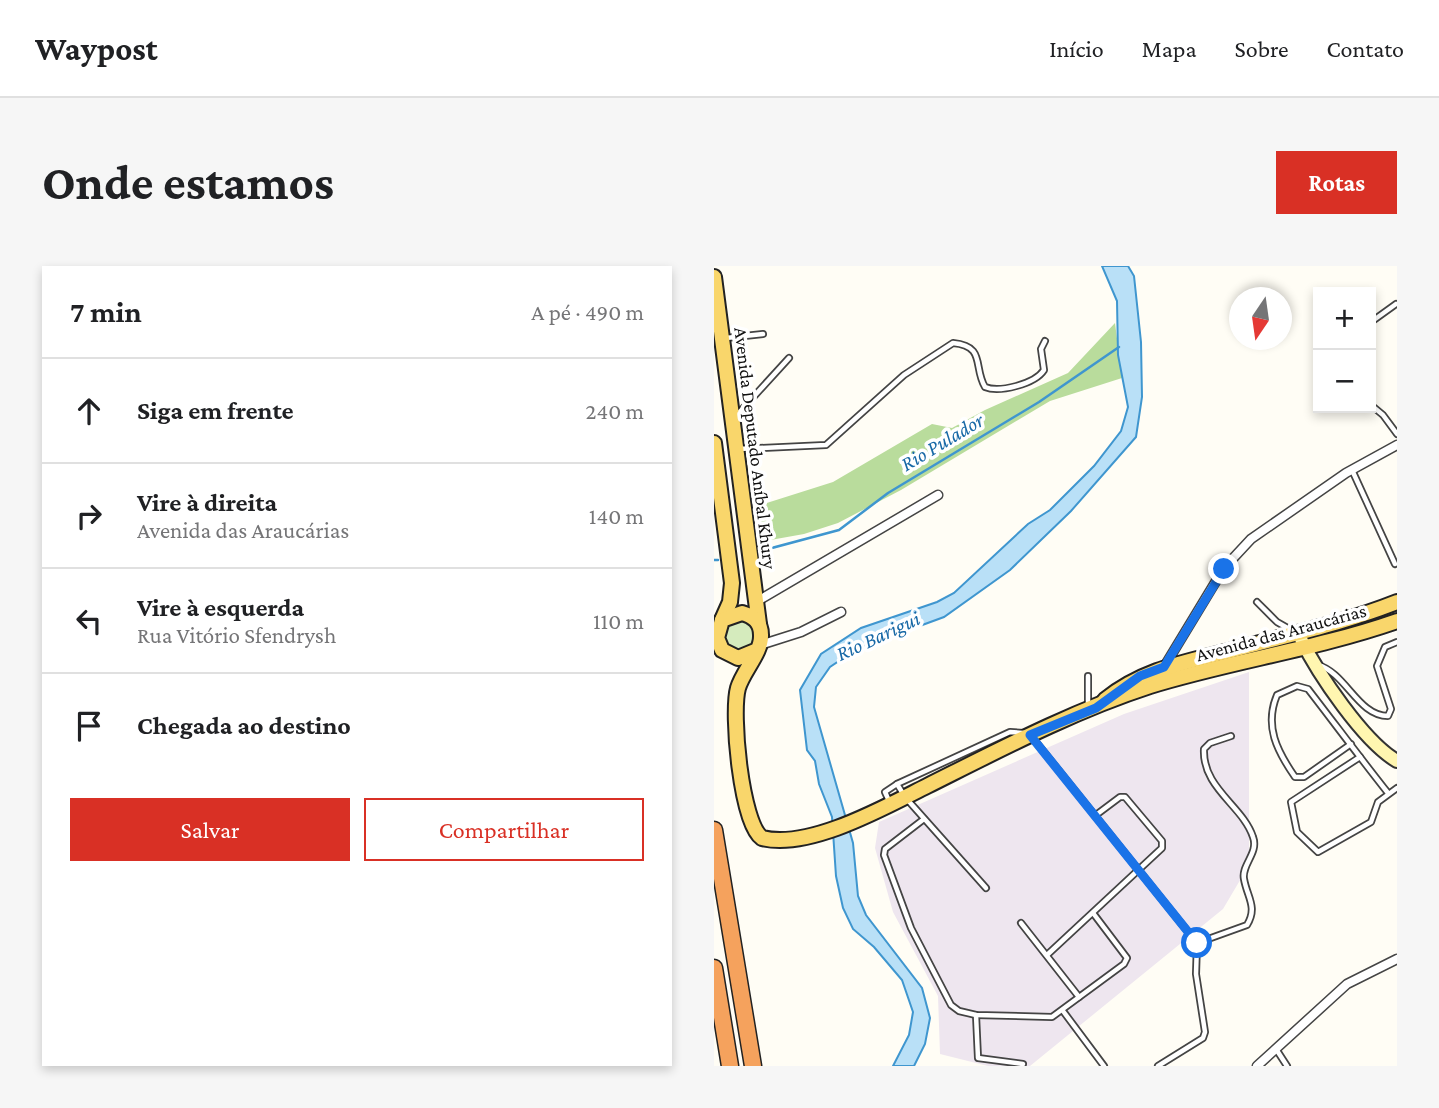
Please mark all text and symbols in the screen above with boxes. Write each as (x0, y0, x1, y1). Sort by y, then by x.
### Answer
text: Waypost (35, 30, 158, 67)
text: Início (1049, 35, 1104, 62)
text: Mapa (1142, 35, 1197, 62)
text: Sobre (1235, 35, 1289, 62)
text: Contato (1327, 35, 1404, 62)
button: Rotas (1276, 151, 1397, 214)
text: Onde estamos (42, 155, 334, 210)
north arrow (1229, 287, 1292, 350)
map controls (1313, 287, 1376, 413)
button: + (1313, 287, 1376, 350)
text: 7 min (70, 295, 142, 328)
text: A pé · 490 m (531, 299, 644, 325)
street label: Avenida Deputado Aníbal Khury (730, 326, 781, 571)
button: − (1313, 350, 1376, 413)
icon: ahead (70, 392, 108, 430)
text: Siga em frente (137, 396, 294, 425)
text: 240 m (585, 398, 644, 424)
water label: Rio Pulador (896, 408, 988, 476)
text: Vire à direita (137, 488, 277, 517)
icon: right (70, 497, 108, 535)
text: 140 m (589, 503, 644, 529)
text: Avenida das Araucárias (137, 517, 349, 543)
route end (1208, 553, 1239, 584)
text: Vire à esquerda (137, 593, 304, 622)
street label: Avenida das Araucárias (1194, 600, 1369, 665)
icon: left (70, 602, 108, 640)
water label: Rio Barigui (832, 606, 924, 666)
text: 110 m (593, 608, 644, 634)
text: Rua Vitório Sfendrysh (137, 622, 336, 648)
icon: arrive (70, 707, 108, 745)
text: Chegada ao destino (137, 711, 351, 740)
button: Salvar (70, 798, 350, 861)
button: Compartilhar (364, 798, 644, 861)
route start (1181, 927, 1212, 958)

